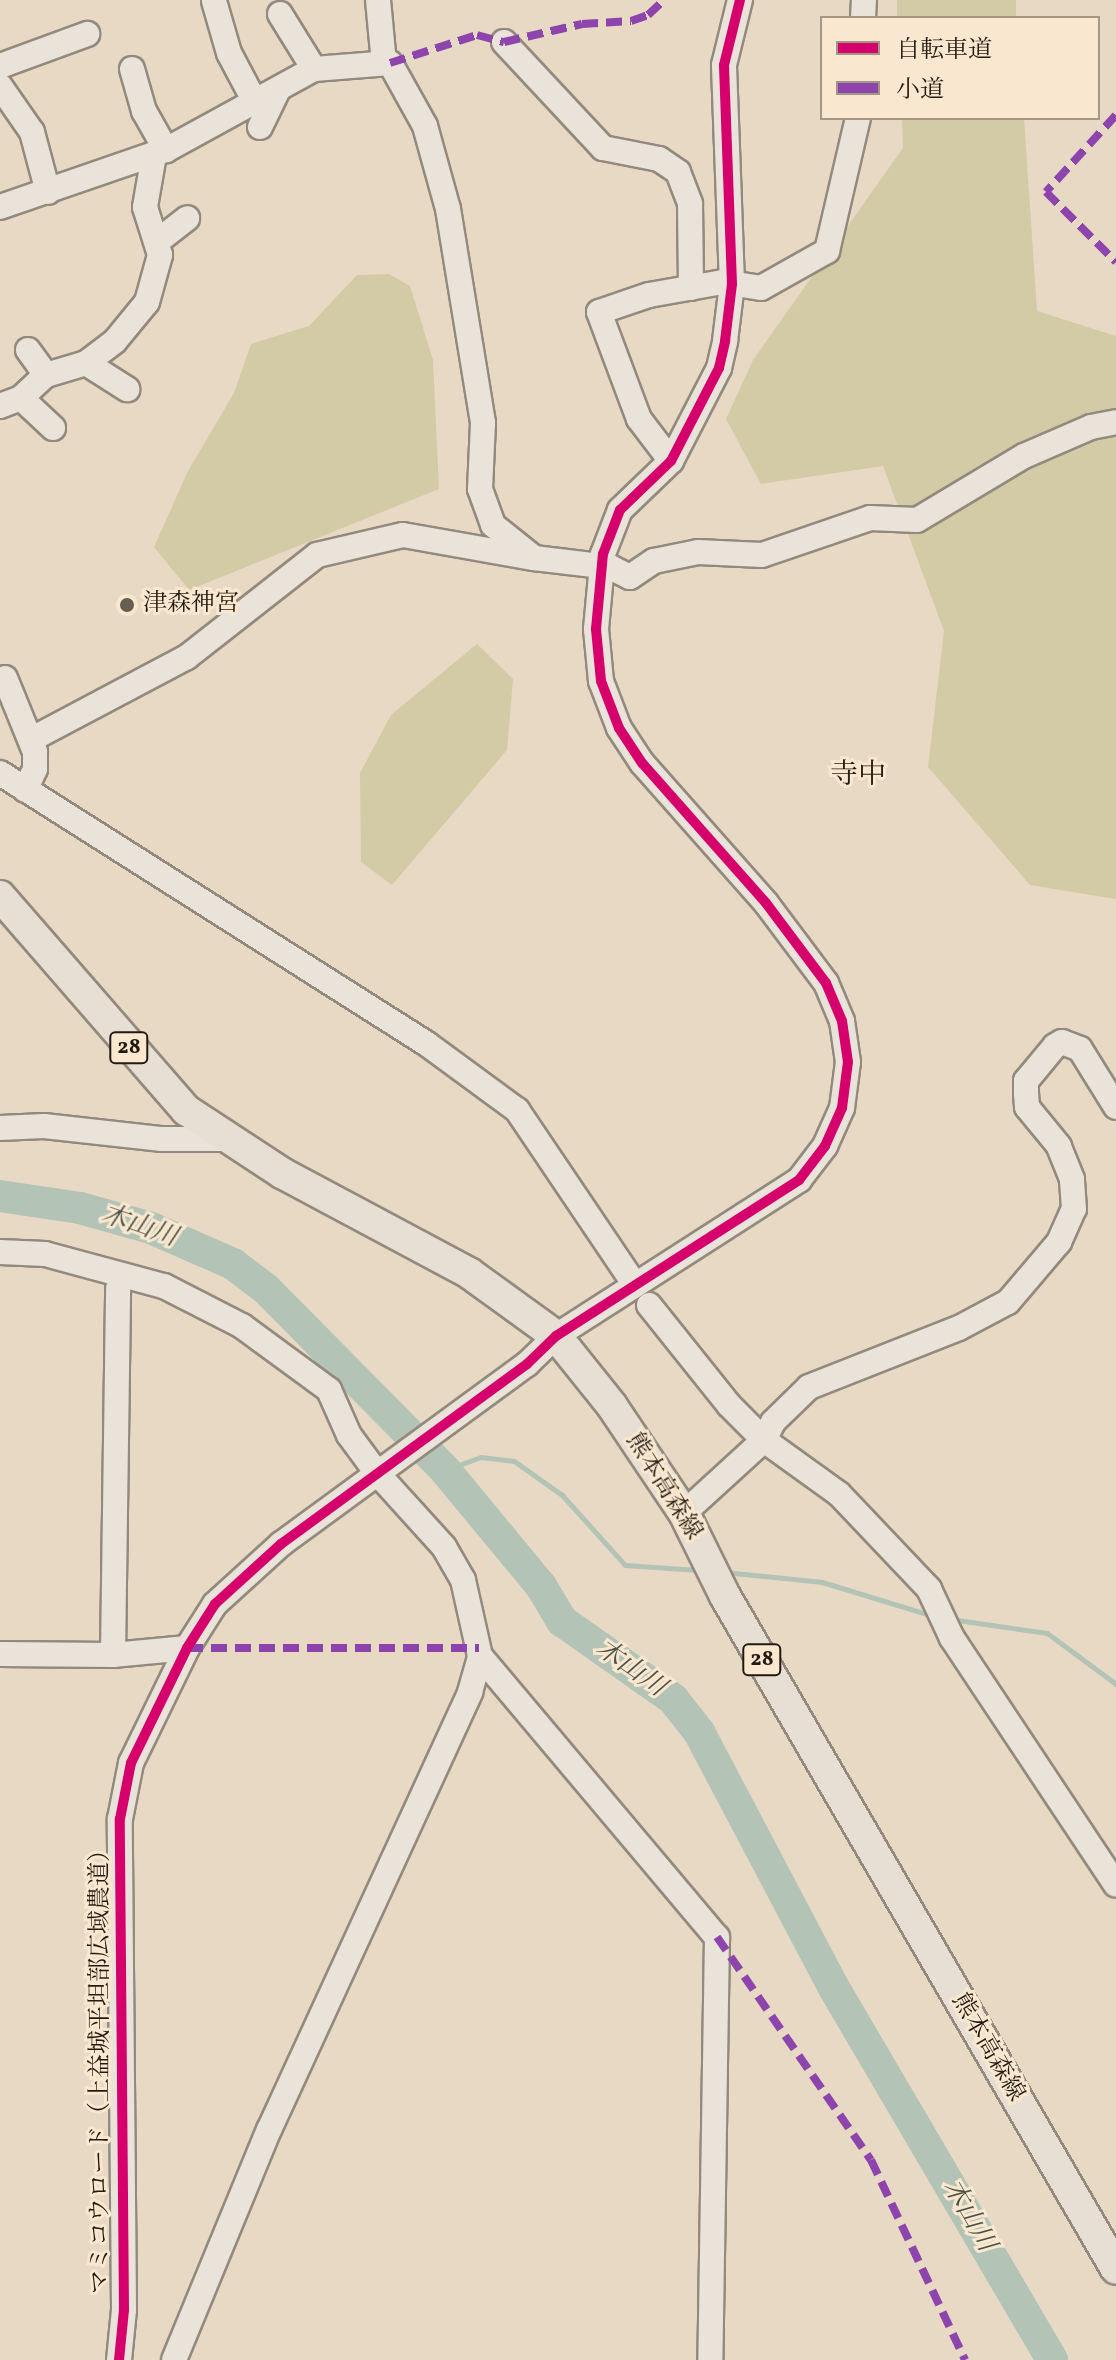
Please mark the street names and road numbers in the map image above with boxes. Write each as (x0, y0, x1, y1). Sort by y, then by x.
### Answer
road number: 28 (109, 1030, 149, 1066)
street label: 熊本高森線 (619, 1428, 707, 1546)
road number: 28 (742, 1642, 782, 1678)
street label: マミコウロード（上益城平坦部広域農道） (88, 1838, 116, 2294)
street label: 熊本高森線 (945, 1989, 1029, 2107)

